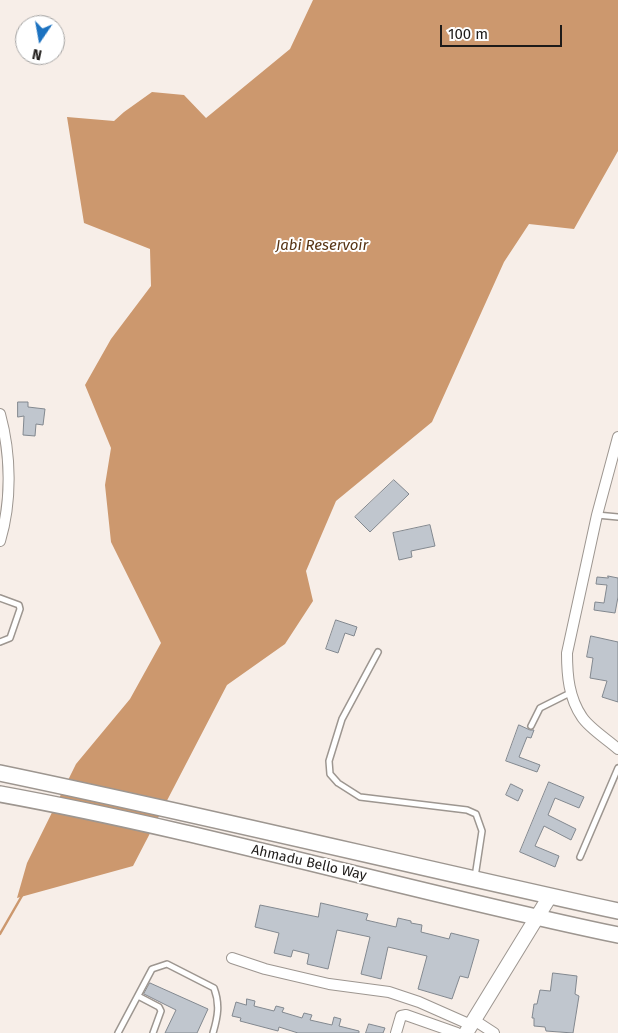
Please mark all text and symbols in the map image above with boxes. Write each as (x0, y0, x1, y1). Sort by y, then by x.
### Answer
north arrow (15, 15, 65, 65)
scale bar (443, 15, 566, 47)
text: 100 m (448, 25, 488, 43)
text: N (31, 45, 43, 63)
water label: Jabi Reservoir (276, 237, 368, 255)
street label: Ahmadu Bello Way (250, 842, 368, 884)

